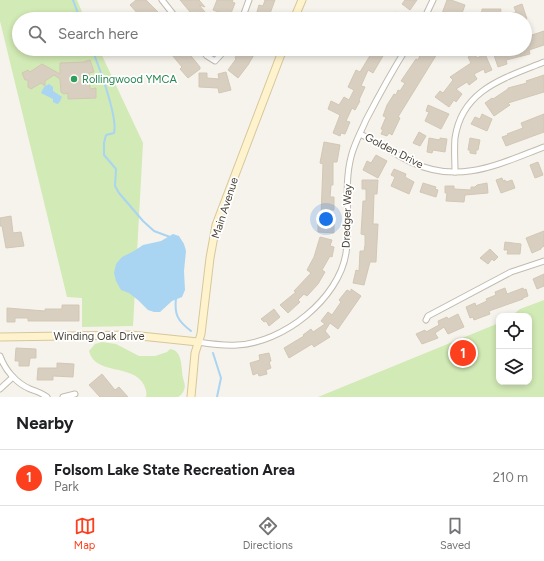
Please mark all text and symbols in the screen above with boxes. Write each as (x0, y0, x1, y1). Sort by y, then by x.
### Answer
search box (12, 12, 532, 56)
icon: search (26, 23, 48, 45)
text: Search here (58, 25, 138, 43)
place label: Rollingwood YMCA (82, 73, 178, 86)
marker: Rollingwood YMCA (69, 74, 79, 84)
street label: Golden Drive (363, 131, 425, 171)
street label: Main Avenue (209, 176, 241, 240)
street label: Dredger Way (339, 184, 355, 248)
your location (316, 209, 336, 229)
map controls (496, 313, 532, 385)
button: locate (496, 313, 532, 349)
street label: Winding Oak Drive (53, 330, 145, 343)
pin: 1 (450, 338, 476, 368)
button: layers (496, 349, 532, 385)
text: Nearby (16, 413, 74, 433)
text: Folsom Lake State Recreation Area (54, 461, 295, 479)
text: 1 (26, 470, 32, 485)
text: 210 m (493, 470, 528, 485)
text: Park (54, 479, 79, 494)
tab: Map (74, 515, 96, 552)
tab: Directions (243, 515, 293, 552)
tab: Saved (440, 515, 470, 552)

